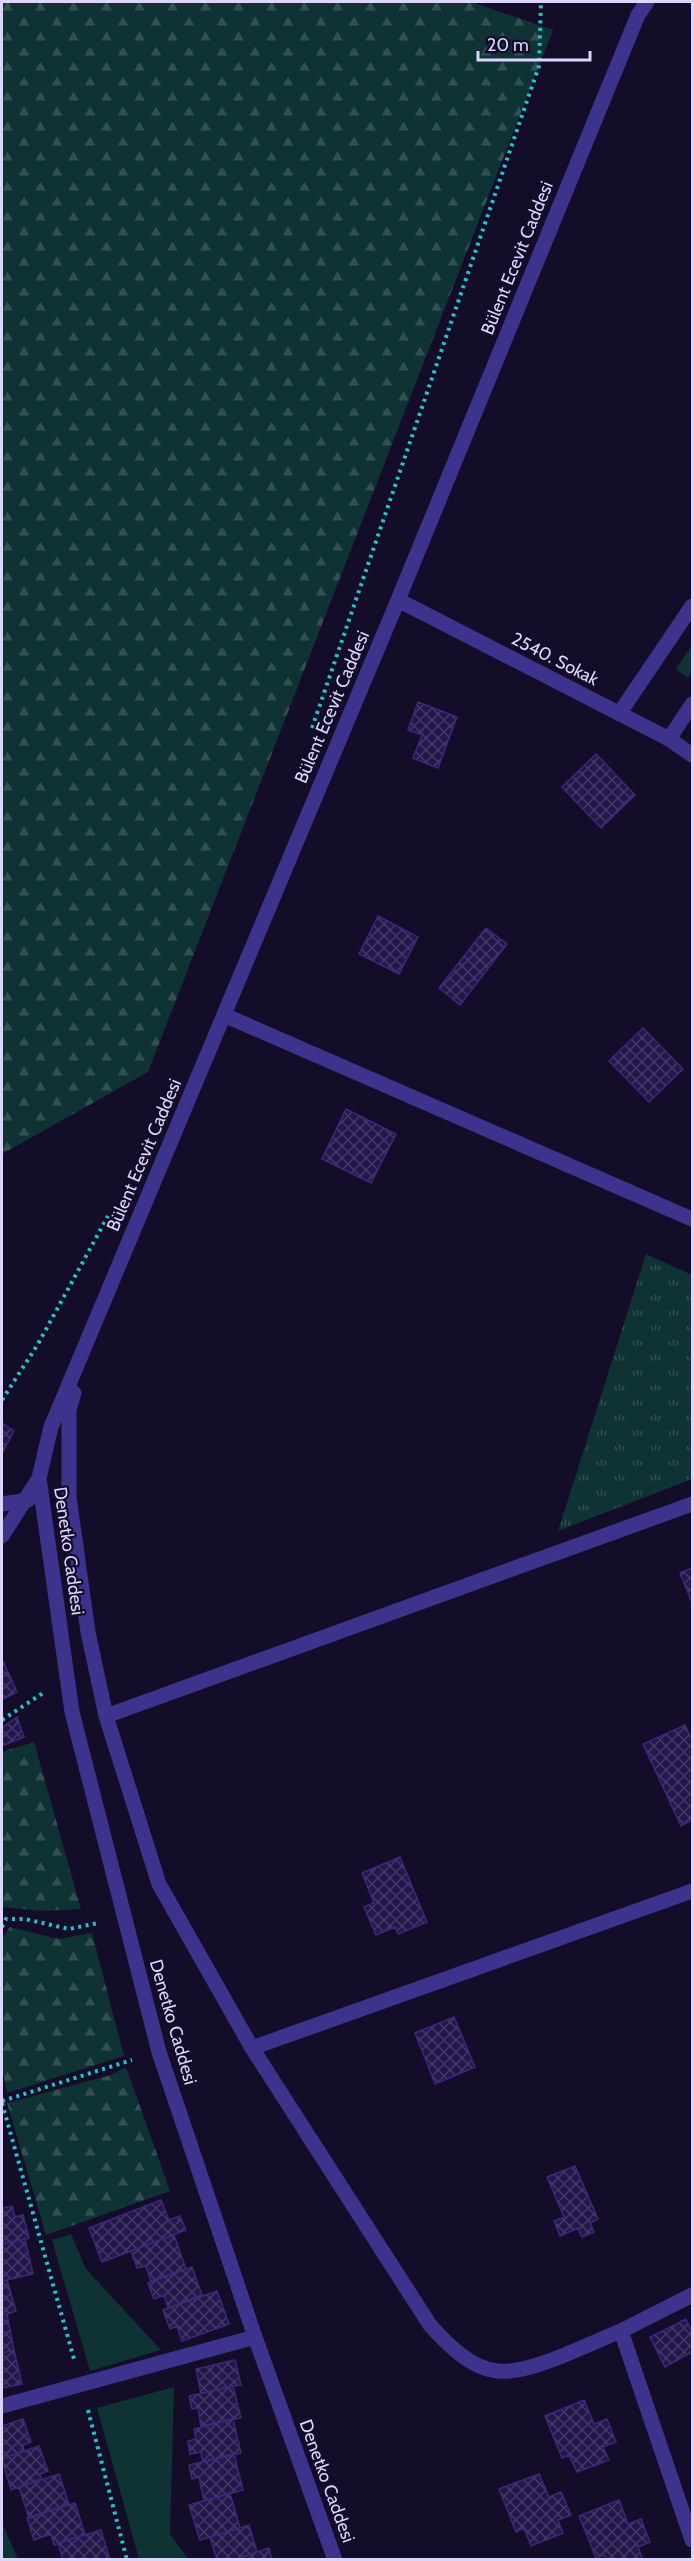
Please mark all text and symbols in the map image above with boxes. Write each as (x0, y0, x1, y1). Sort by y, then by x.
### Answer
scale bar (478, 24, 590, 62)
text: 20 m (487, 34, 529, 56)
street label: Bülent Ecevit Caddesi (476, 178, 558, 338)
street label: Bülent Ecevit Caddesi (290, 628, 374, 786)
street label: 2540. Sokak (508, 628, 603, 691)
street label: Bülent Ecevit Caddesi (102, 1076, 186, 1234)
street label: Denetko Caddesi (49, 1485, 89, 1617)
street label: Denetko Caddesi (145, 1957, 201, 2087)
street label: Denetko Caddesi (295, 2416, 359, 2546)

